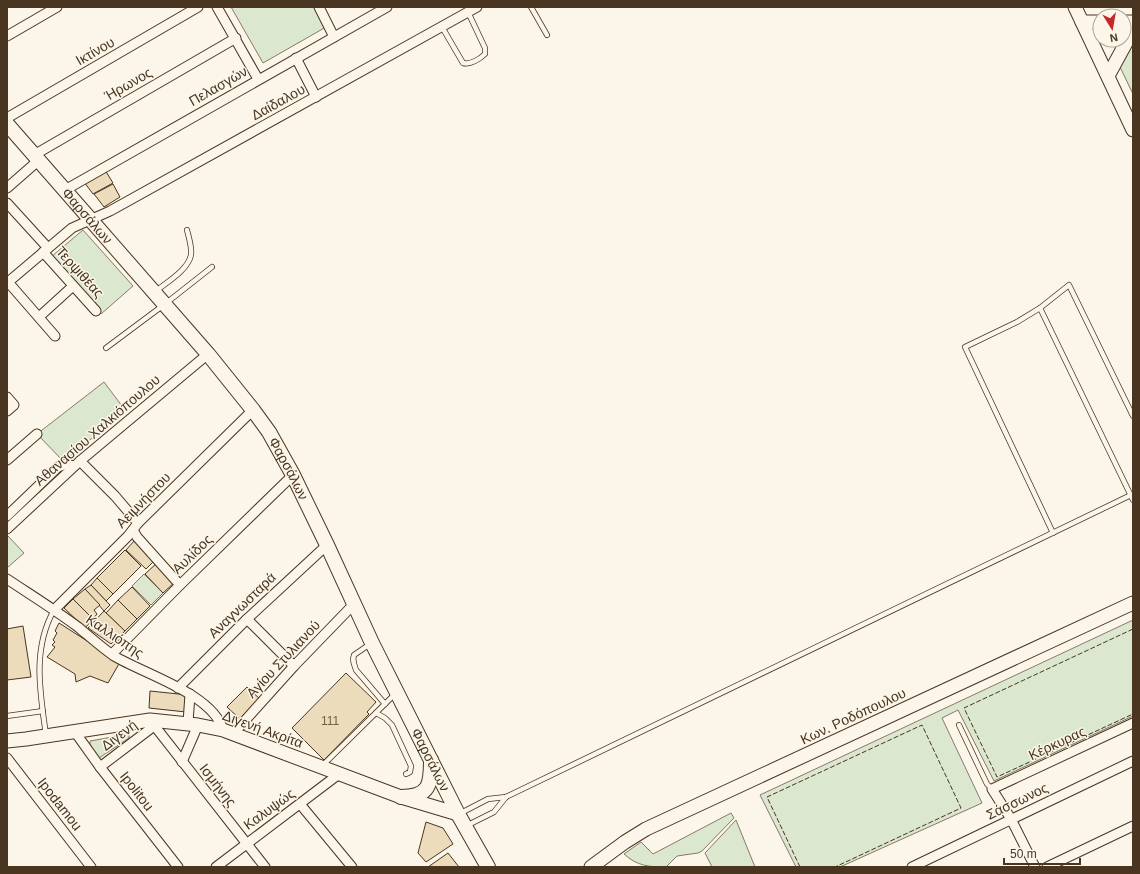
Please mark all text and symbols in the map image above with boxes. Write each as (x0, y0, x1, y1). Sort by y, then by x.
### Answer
north arrow (1092, 8, 1132, 48)
text: N (1109, 31, 1119, 44)
street label: Ικτίνου (73, 34, 117, 68)
street label: Πελασγών (186, 63, 250, 109)
street label: Ήρωνος (101, 64, 155, 104)
street label: Δαίδαλου (248, 81, 308, 123)
street label: Φαρσάλων (59, 185, 116, 247)
street label: Τερψιθέας (53, 243, 107, 301)
street label: Αθανασίου Χαλκιόπουλου (31, 371, 163, 489)
street label: Φαρσάλων (266, 434, 312, 502)
street label: Αειμνήστου (113, 469, 173, 531)
street label: Αυλίδος (169, 531, 216, 577)
street label: Αναγνωσταρά (205, 569, 279, 641)
street label: Καλλιόπης (83, 611, 147, 661)
street label: Αγίου Στυλιανού (243, 617, 323, 701)
street label: Κων. Ροδόπουλου (798, 685, 908, 747)
street label: Διγενή Ακρίτα (221, 707, 305, 751)
house number: 111 (321, 714, 339, 728)
street label: Διγενή (98, 716, 140, 754)
street label: Κέρκυρας (1026, 723, 1088, 763)
street label: Φαρσάλων (408, 725, 453, 794)
street label: Ισμήνης (196, 760, 240, 810)
street label: Ipolitou (117, 768, 157, 814)
street label: Ipodamou (35, 775, 85, 833)
street label: Σάσσωνος (984, 779, 1051, 823)
street label: Καλυψώς (240, 785, 298, 833)
scale bar (1004, 840, 1080, 866)
text: 50 m (1010, 847, 1037, 861)

